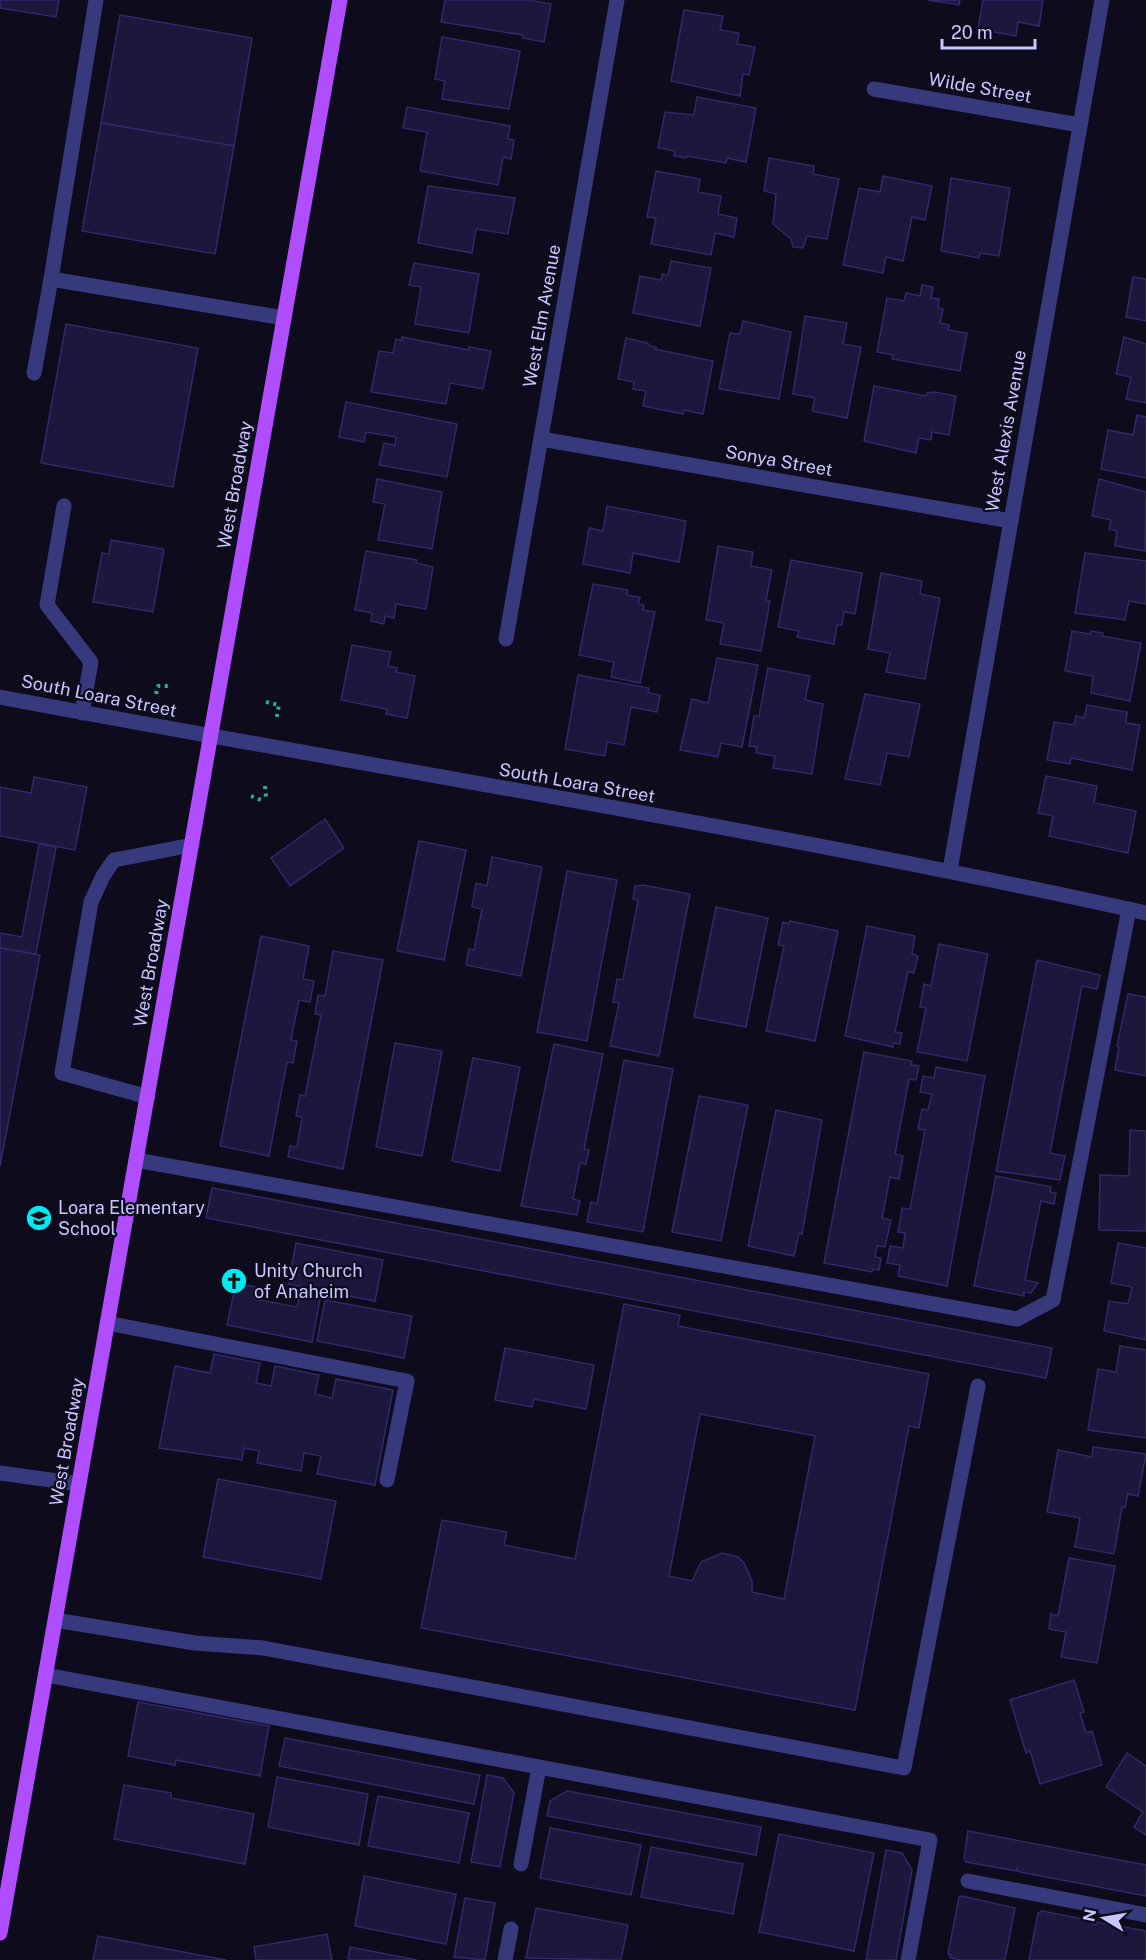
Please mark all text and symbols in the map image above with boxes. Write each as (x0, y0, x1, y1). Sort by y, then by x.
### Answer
scale bar (942, 12, 1035, 50)
text: 20 m (951, 22, 993, 43)
street label: Wilde Street (927, 68, 1033, 107)
street label: West Elm Avenue (519, 243, 564, 389)
street label: West Alexis Avenue (981, 348, 1030, 513)
street label: West Broadway (213, 419, 256, 551)
street label: Sonya Street (724, 441, 834, 480)
street label: South Loara Street (19, 670, 179, 721)
street label: South Loara Street (497, 758, 657, 807)
street label: West Broadway (129, 897, 172, 1029)
place label: Loara Elementary School (58, 1197, 205, 1239)
school or university icon: Loara Elementary School (24, 1203, 54, 1233)
place label: Unity Church of Anaheim (254, 1260, 363, 1302)
church icon: Unity Church of Anaheim (219, 1266, 249, 1296)
street label: West Broadway (45, 1376, 88, 1508)
north arrow (1074, 1888, 1134, 1948)
text: N (1079, 1907, 1100, 1923)

